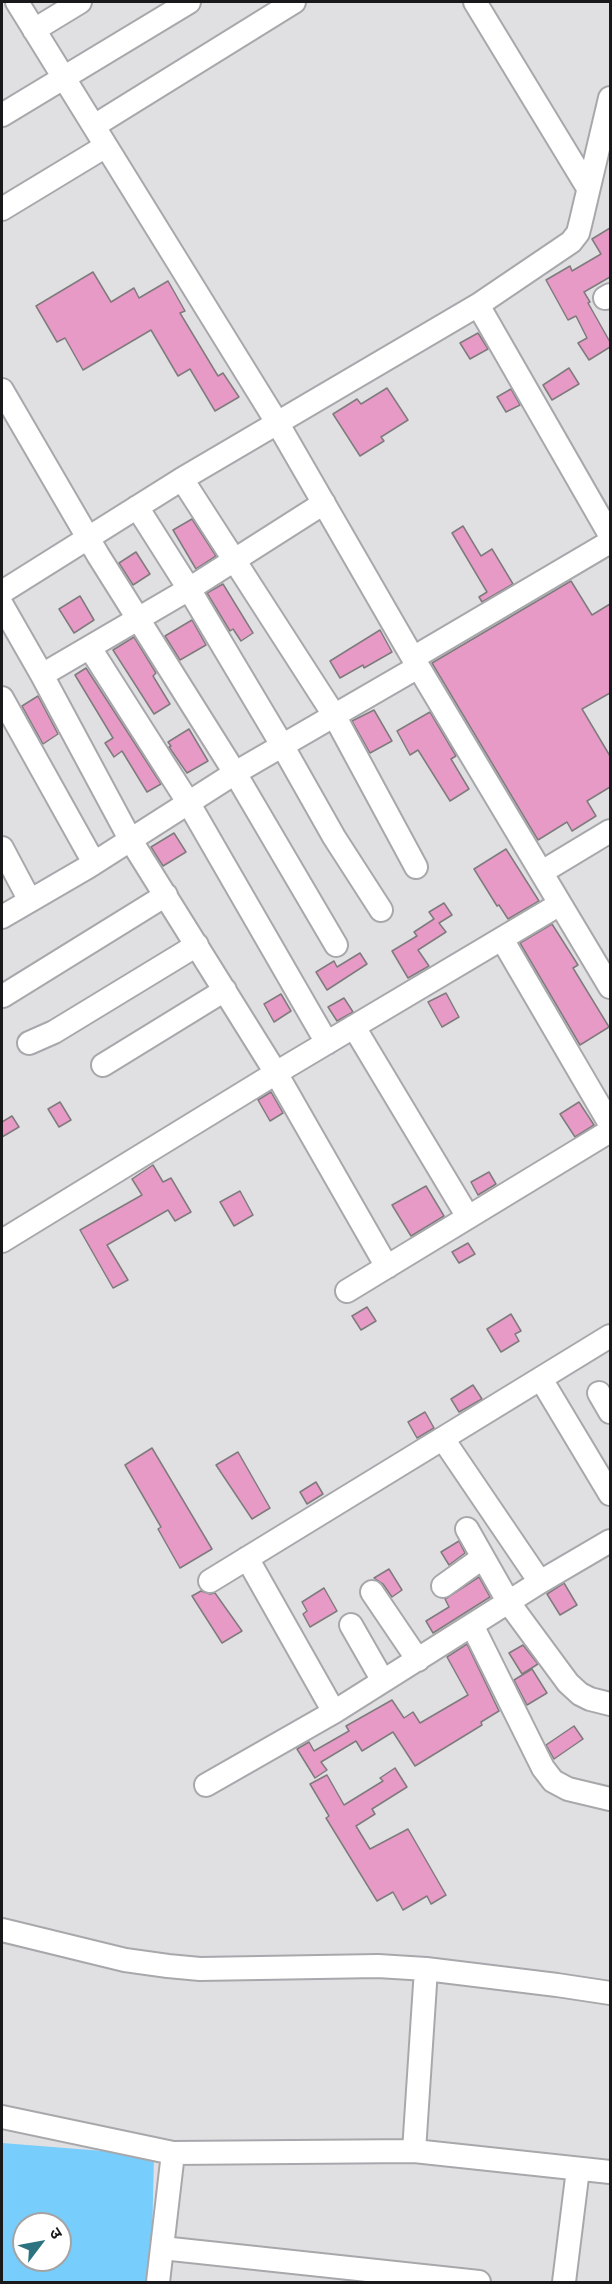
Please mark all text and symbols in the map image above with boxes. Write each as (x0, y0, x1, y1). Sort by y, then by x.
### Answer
north arrow (12, 2212, 72, 2272)
text: उ (45, 2224, 67, 2242)

